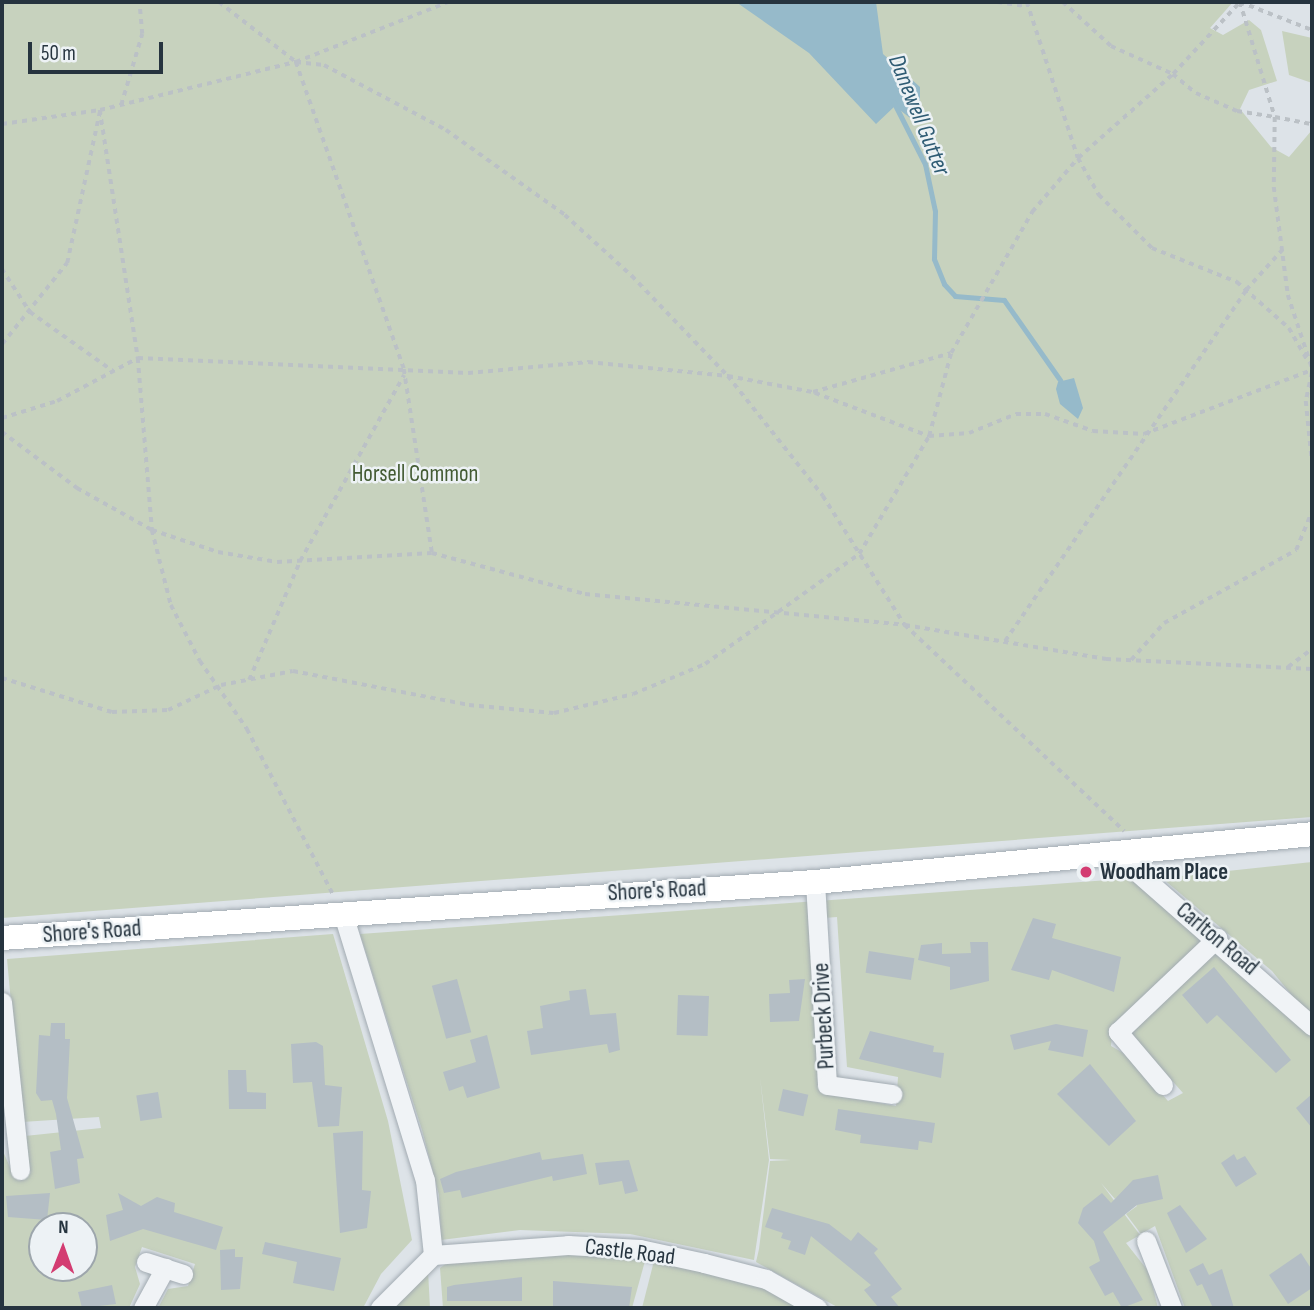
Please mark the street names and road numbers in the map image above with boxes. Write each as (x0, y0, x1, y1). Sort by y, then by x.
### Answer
street label: Shore's Road (607, 875, 707, 907)
street label: Carlton Road (1170, 897, 1264, 981)
street label: Shore's Road (42, 915, 142, 949)
street label: Purbeck Drive (807, 962, 841, 1070)
street label: Castle Road (583, 1233, 677, 1271)

